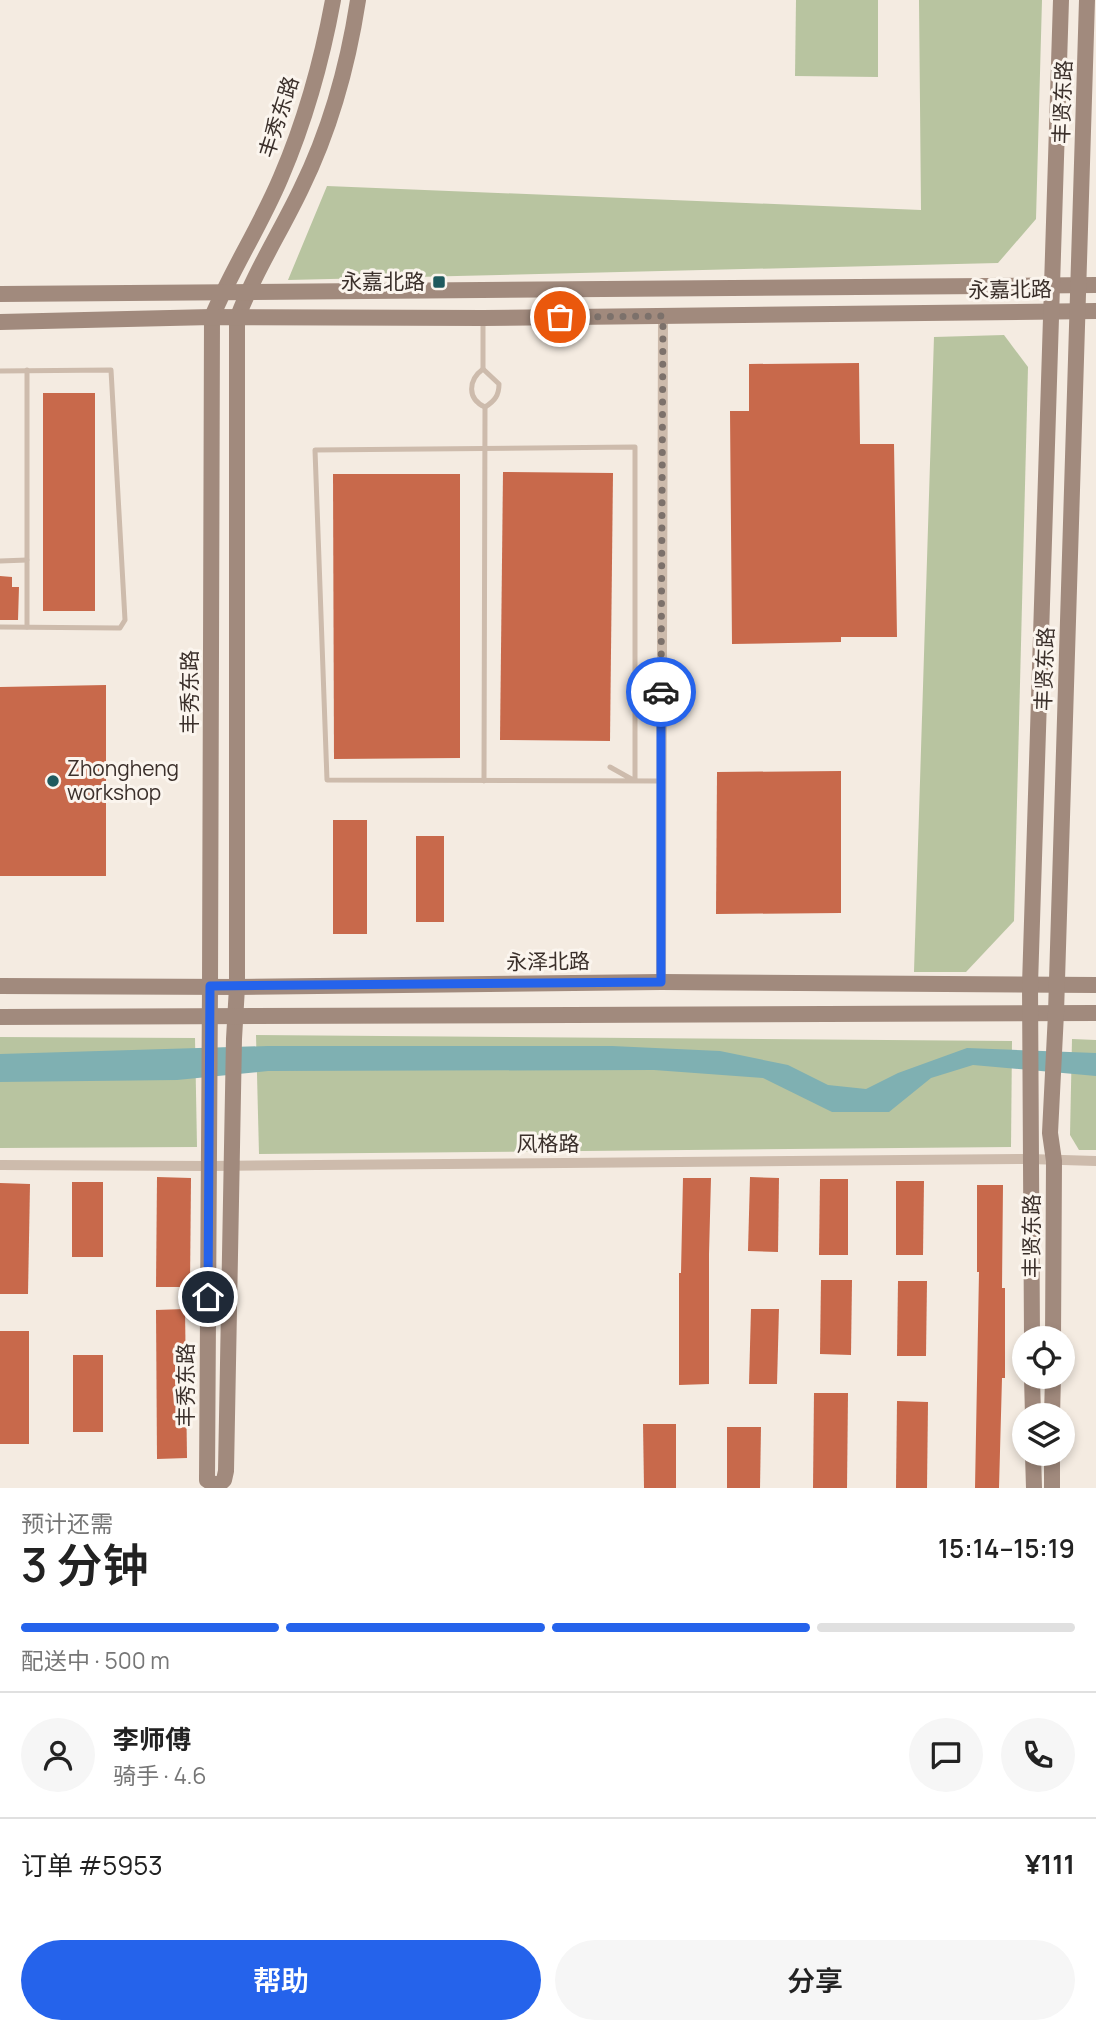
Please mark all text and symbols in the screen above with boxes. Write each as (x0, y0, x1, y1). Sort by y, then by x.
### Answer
street label: 丰贤东路 (1047, 60, 1077, 144)
street label: 丰秀东路 (252, 72, 304, 161)
place label: 永嘉北路 (341, 267, 425, 295)
marker: 永嘉北路 (431, 274, 447, 290)
street label: 永嘉北路 (968, 274, 1052, 304)
pin (530, 287, 590, 347)
icon: bag (541, 298, 579, 336)
street label: 丰贤东路 (1029, 627, 1059, 711)
street label: 丰秀东路 (175, 650, 203, 734)
courier (626, 657, 696, 727)
icon: car (642, 673, 680, 711)
place label: Zhongheng workshop (67, 754, 179, 806)
marker: Zhongheng workshop (45, 773, 61, 789)
street label: 永泽北路 (506, 946, 590, 976)
street label: 风格路 (517, 1129, 580, 1157)
street label: 丰贤东路 (1017, 1194, 1045, 1278)
pin (178, 1267, 238, 1327)
icon: home (189, 1278, 227, 1316)
map controls (1012, 1326, 1075, 1466)
button: locate (1012, 1326, 1075, 1389)
street label: 丰秀东路 (171, 1343, 199, 1427)
button: layers (1012, 1403, 1075, 1466)
text: 预计还需 (21, 1507, 113, 1539)
text: 15:14–15:19 (938, 1530, 1075, 1566)
text: 3 分钟 (21, 1533, 149, 1596)
text: 配送中 · 500 m (21, 1644, 170, 1676)
button: person (21, 1718, 95, 1792)
button: chat (909, 1718, 983, 1792)
button: phone (1001, 1718, 1075, 1792)
text: 李师傅 (113, 1721, 191, 1757)
text: 骑手 · 4.6 (113, 1759, 207, 1791)
text: ¥111 (1025, 1846, 1075, 1882)
text: 订单 #5953 (21, 1847, 163, 1883)
button: 帮助 (21, 1940, 541, 2020)
button: 分享 (555, 1940, 1075, 2020)

